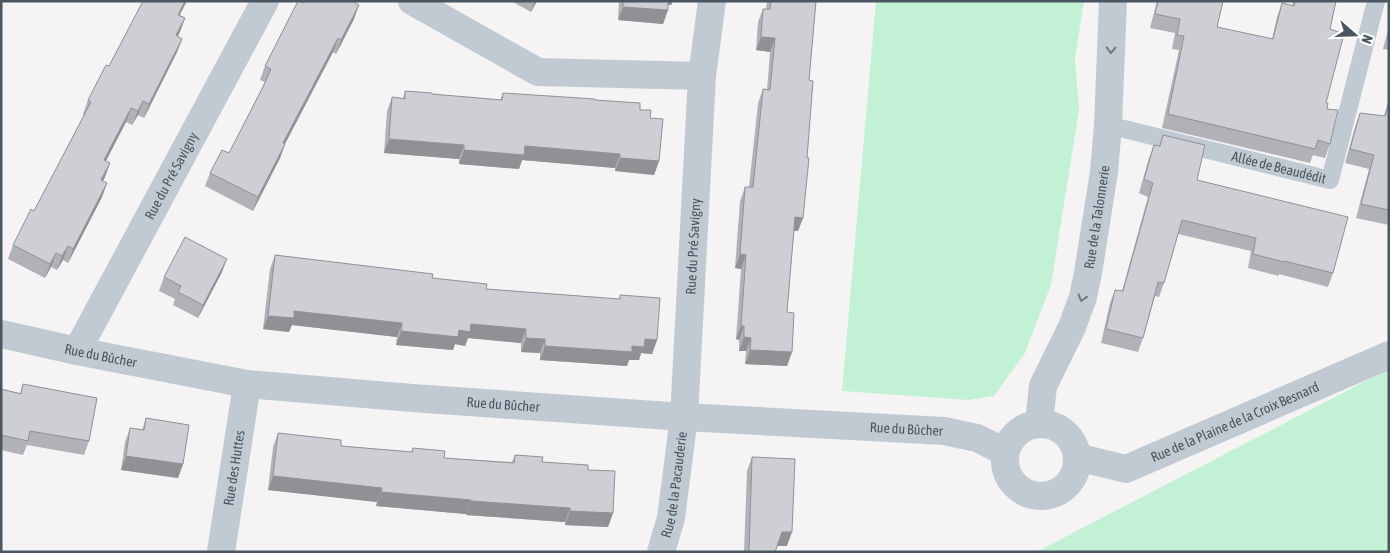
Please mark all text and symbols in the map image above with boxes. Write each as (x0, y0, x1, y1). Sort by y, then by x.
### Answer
north arrow (1330, 10, 1380, 60)
text: N (1358, 33, 1376, 46)
one-way arrow (1106, 46, 1116, 54)
street label: Rue du Pré Savigny (141, 129, 201, 222)
street label: Allée de Beaudédit (1230, 148, 1328, 187)
street label: Rue de la Talonnerie (1081, 165, 1113, 270)
street label: Rue du Pré Savigny (682, 198, 704, 295)
one-way arrow (1078, 293, 1088, 301)
street label: Rue du Bûcher (63, 340, 139, 371)
street label: Rue de la Plaine de la Croix Besnard (1148, 378, 1321, 465)
street label: Rue du Bûcher (466, 394, 541, 415)
street label: Rue du Bûcher (869, 419, 944, 439)
street label: Rue des Huttes (220, 429, 248, 507)
street label: Rue de la Pacauderie (658, 430, 690, 540)

